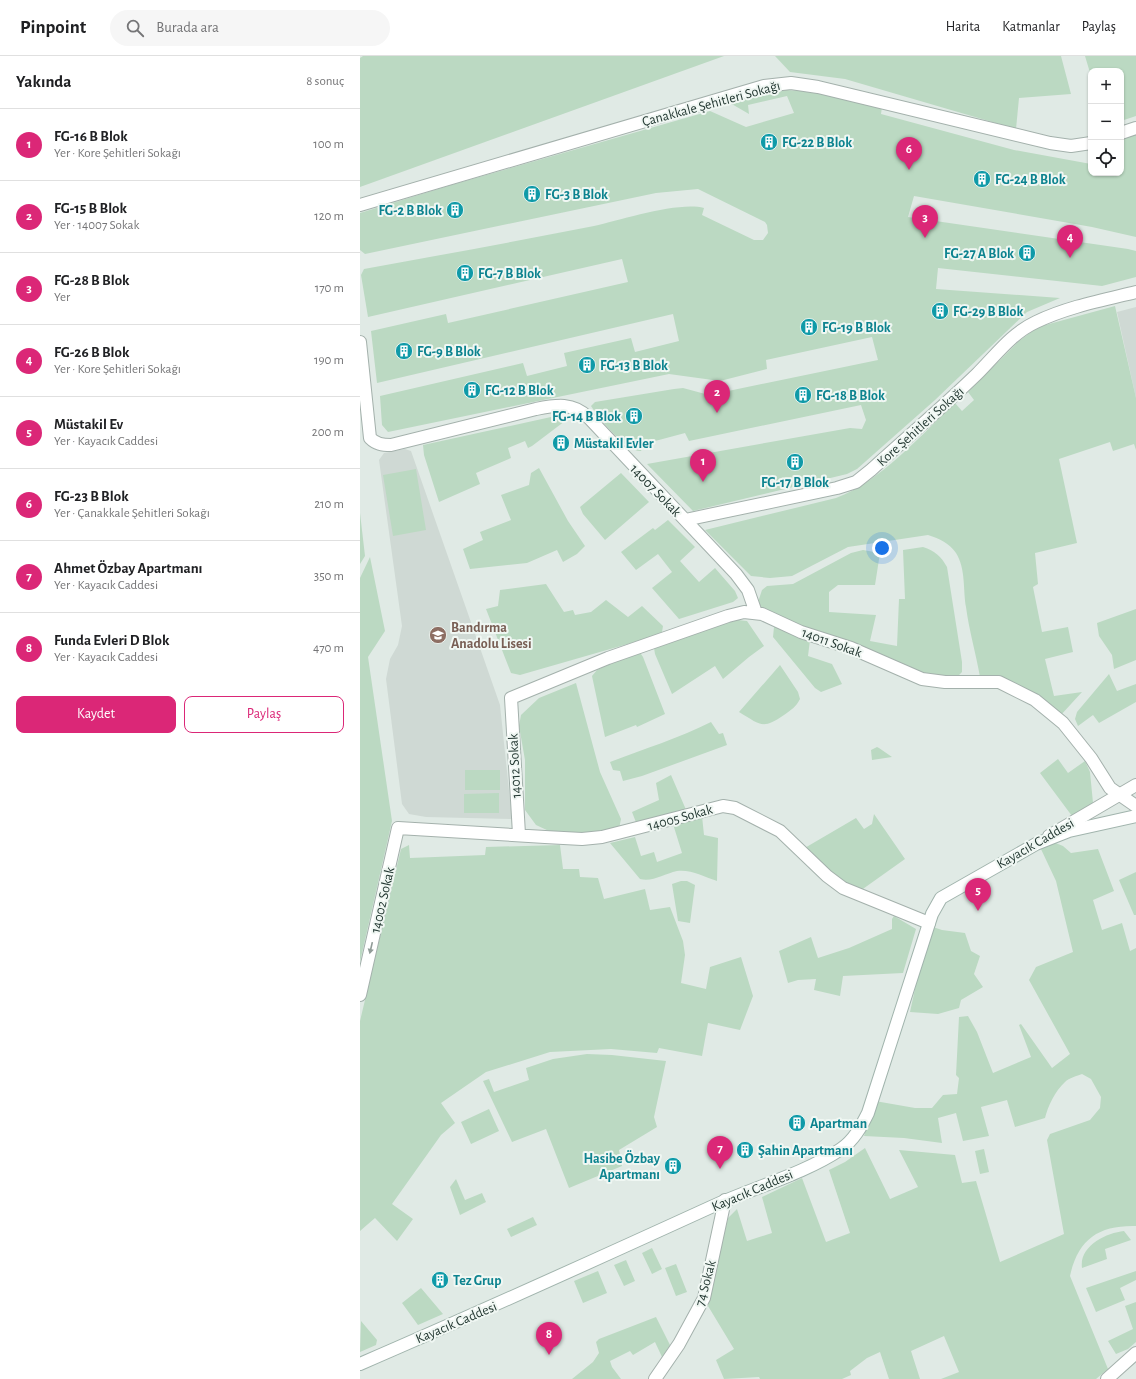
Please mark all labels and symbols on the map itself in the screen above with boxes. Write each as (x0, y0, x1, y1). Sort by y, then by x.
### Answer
street label: Çanakkale Şehitleri Sokağı (641, 79, 782, 129)
building icon: FG-22 B Blok (759, 132, 779, 152)
place label: FG-22 B Blok (782, 136, 852, 150)
pin: 6 (896, 137, 922, 170)
building icon: FG-24 B Blok (972, 169, 992, 189)
place label: FG-24 B Blok (995, 173, 1066, 187)
building icon: FG-3 B Blok (522, 184, 542, 204)
place label: FG-3 B Blok (545, 188, 608, 202)
building icon: FG-2 B Blok (445, 200, 465, 220)
place label: FG-2 B Blok (378, 204, 442, 218)
pin: 3 (912, 205, 938, 238)
pin: 4 (1057, 225, 1083, 258)
building icon: FG-27 A Blok (1017, 243, 1037, 263)
place label: FG-27 A Blok (944, 247, 1014, 261)
building icon: FG-7 B Blok (455, 263, 475, 283)
place label: FG-7 B Blok (478, 267, 541, 281)
building icon: FG-29 B Blok (930, 301, 950, 321)
place label: FG-29 B Blok (953, 305, 1023, 319)
building icon: FG-19 B Blok (799, 317, 819, 337)
place label: FG-19 B Blok (822, 321, 891, 335)
building icon: FG-9 B Blok (394, 341, 414, 361)
place label: FG-9 B Blok (417, 345, 481, 359)
building icon: FG-13 B Blok (577, 355, 597, 375)
place label: FG-13 B Blok (600, 359, 668, 373)
building icon: FG-12 B Blok (462, 380, 482, 400)
pin: 2 (704, 380, 730, 413)
place label: FG-12 B Blok (485, 384, 554, 398)
street label: Kore Şehitleri Sokağı (875, 384, 967, 469)
building icon: FG-18 B Blok (793, 385, 813, 405)
place label: FG-18 B Blok (816, 389, 885, 403)
building icon: FG-14 B Blok (624, 406, 644, 426)
place label: FG-14 B Blok (552, 410, 621, 424)
building icon: Müstakil Evler (551, 433, 571, 453)
place label: Müstakil Evler (574, 437, 654, 451)
pin: 1 (690, 449, 716, 482)
building icon: FG-17 B Blok (785, 452, 805, 472)
street label: 14007 Sokak (627, 462, 684, 520)
place label: FG-17 B Blok (761, 476, 829, 490)
your location (872, 538, 892, 558)
place label: Bandırma Anadolu Lisesi (451, 621, 532, 651)
school or university icon: Bandırma Anadolu Lisesi (428, 625, 448, 645)
street label: 14011 Sokak (800, 626, 864, 661)
street label: 14012 Sokak (506, 733, 524, 799)
street label: 14005 Sokak (646, 802, 715, 833)
street label: Kayacık Caddesi (994, 816, 1077, 872)
street label: 14002 Sokak (369, 865, 397, 935)
pin: 5 (965, 878, 991, 911)
one-way arrow (368, 942, 374, 954)
building icon: Apartman (787, 1113, 807, 1133)
place label: Apartman (810, 1117, 867, 1131)
pin: 7 (707, 1136, 733, 1169)
building icon: Şahin Apartmanı (735, 1140, 755, 1160)
place label: Şahin Apartmanı (758, 1144, 853, 1158)
place label: Hasibe Özbay Apartmanı (584, 1150, 661, 1182)
building icon: Hasibe Özbay Apartmanı (663, 1156, 683, 1176)
street label: Kayacık Caddesi (710, 1168, 795, 1214)
street label: 74 Sokak (693, 1258, 719, 1308)
building icon: Tez Grup (430, 1270, 450, 1290)
place label: Tez Grup (453, 1274, 501, 1288)
street label: Kayacık Caddesi (414, 1300, 499, 1346)
pin: 8 (536, 1322, 562, 1355)

